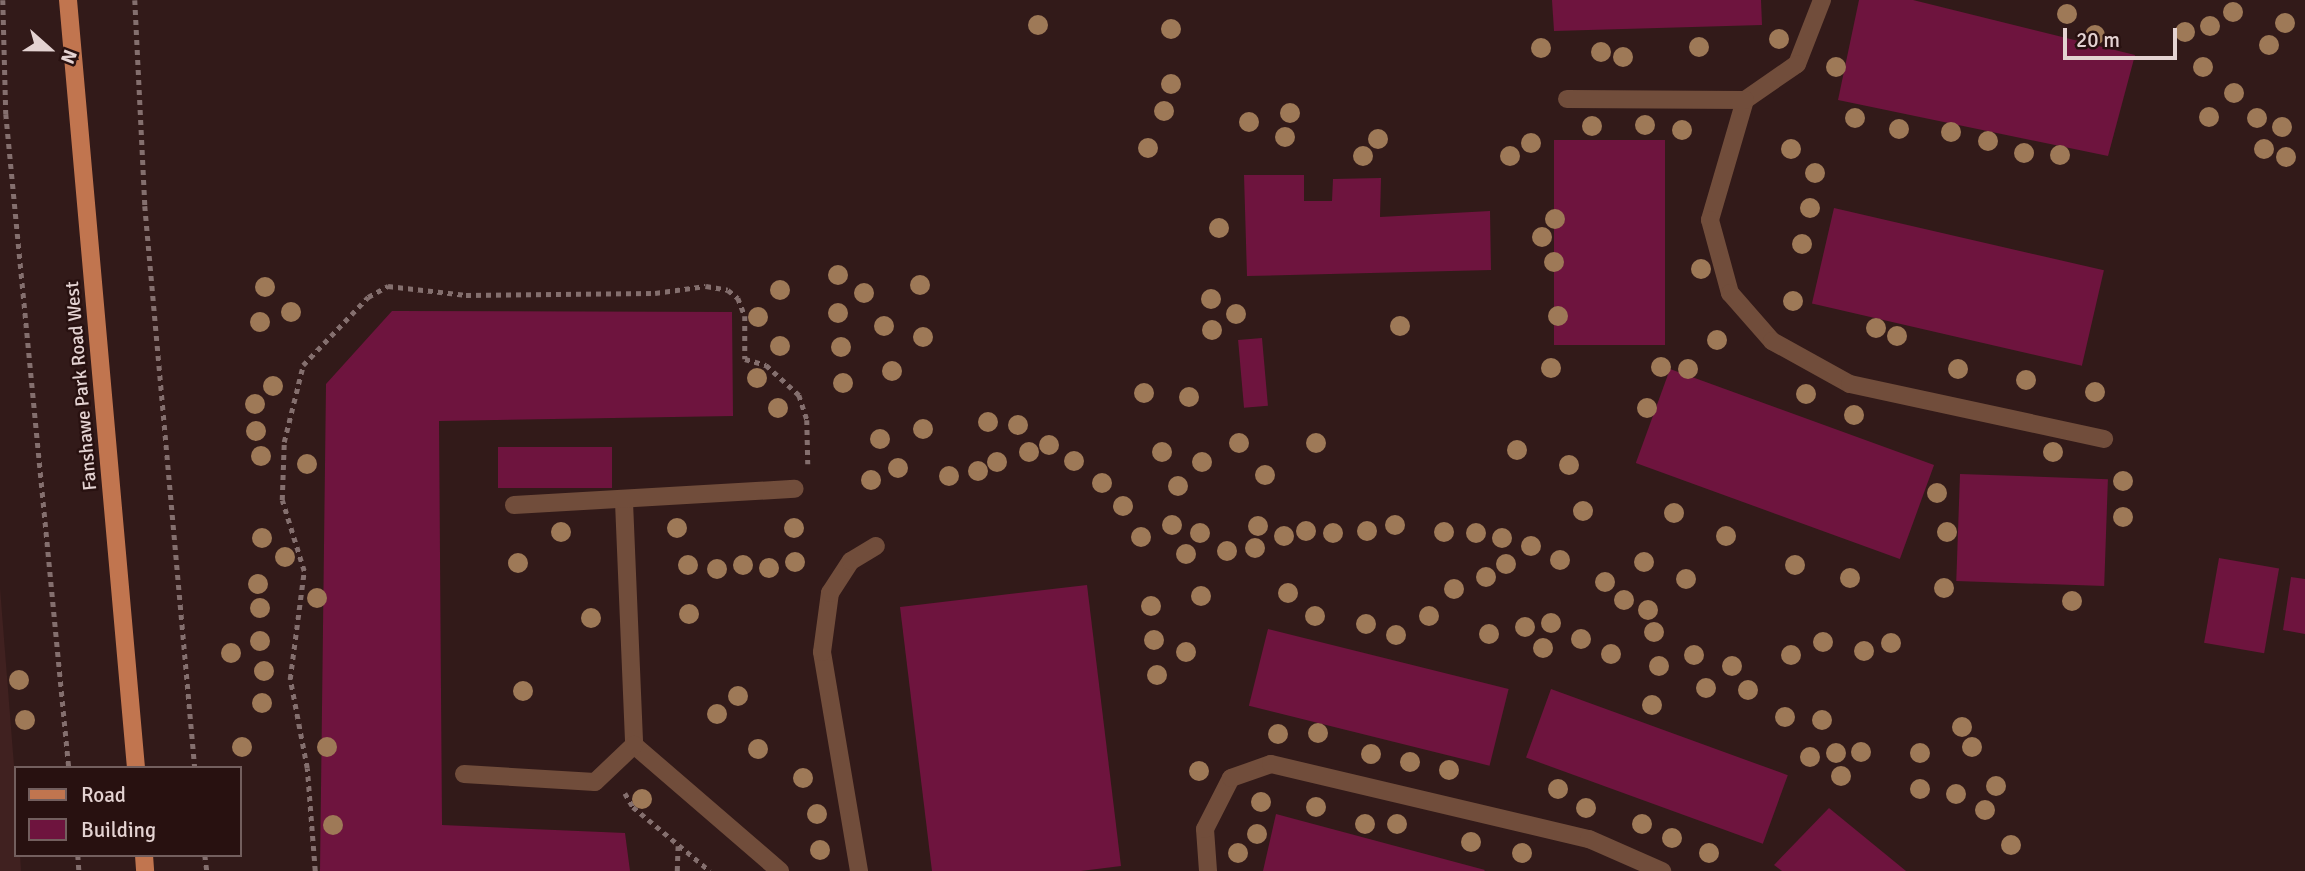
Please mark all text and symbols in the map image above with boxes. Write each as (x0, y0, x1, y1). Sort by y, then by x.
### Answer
north arrow (14, 14, 84, 84)
scale bar (2067, 14, 2181, 58)
text: 20 m (2076, 27, 2120, 53)
text: N (55, 46, 82, 67)
street label: Fanshawe Park Road West (61, 280, 103, 492)
legend (14, 766, 242, 857)
text: Road (81, 782, 126, 808)
text: Building (81, 817, 156, 843)

